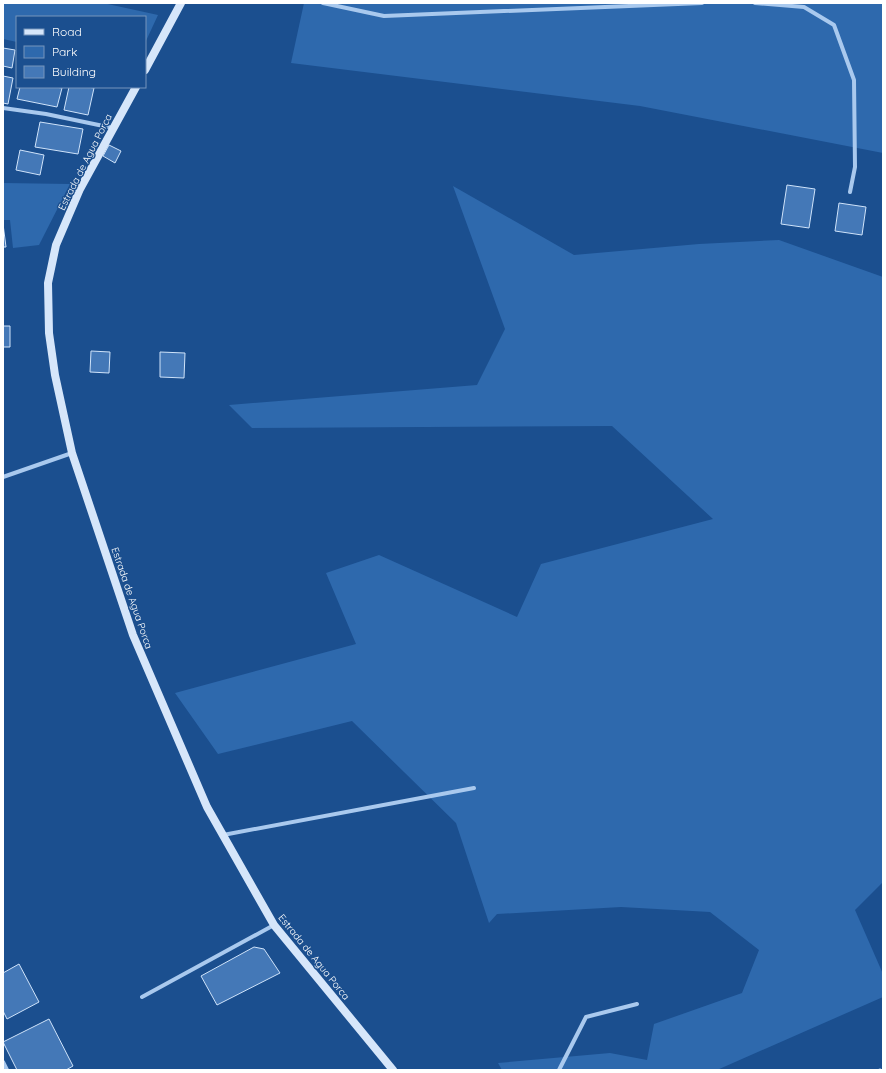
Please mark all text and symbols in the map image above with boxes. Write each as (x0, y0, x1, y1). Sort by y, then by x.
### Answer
legend (16, 16, 146, 88)
text: Road (52, 24, 82, 39)
text: Park (52, 44, 77, 59)
text: Building (52, 64, 96, 79)
street label: Estrada de Agua Porca (55, 111, 115, 213)
street label: Estrada de Agua Porca (108, 545, 156, 651)
street label: Estrada de Agua Porca (275, 911, 353, 1003)

